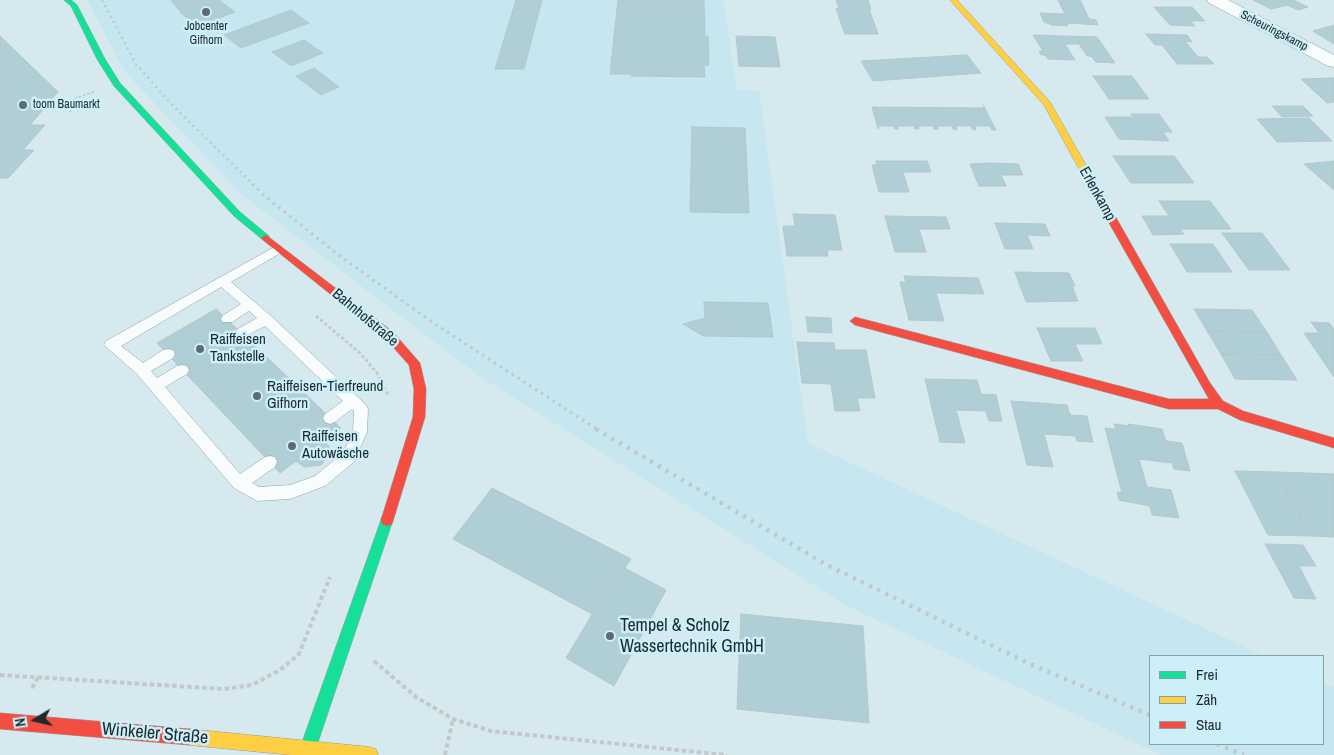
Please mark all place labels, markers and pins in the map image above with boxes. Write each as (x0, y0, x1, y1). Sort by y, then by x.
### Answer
marker: Jobcenter Gifhorn (200, 6, 212, 18)
place label: Jobcenter Gifhorn (184, 20, 228, 48)
place label: toom Baumarkt (33, 98, 100, 112)
marker: toom Baumarkt (17, 99, 29, 111)
place label: Raiffeisen Tankstelle (210, 331, 266, 366)
marker: Raiffeisen Tankstelle (194, 343, 206, 355)
place label: Raiffeisen-Tierfreund Gifhorn (267, 378, 383, 413)
marker: Raiffeisen-Tierfreund Gifhorn (251, 390, 263, 402)
place label: Raiffeisen Autowäsche (302, 428, 369, 463)
marker: Raiffeisen Autowäsche (286, 440, 298, 452)
place label: Tempel & Scholz Wassertechnik GmbH (620, 615, 764, 658)
marker: Tempel & Scholz Wassertechnik GmbH (604, 630, 616, 642)

